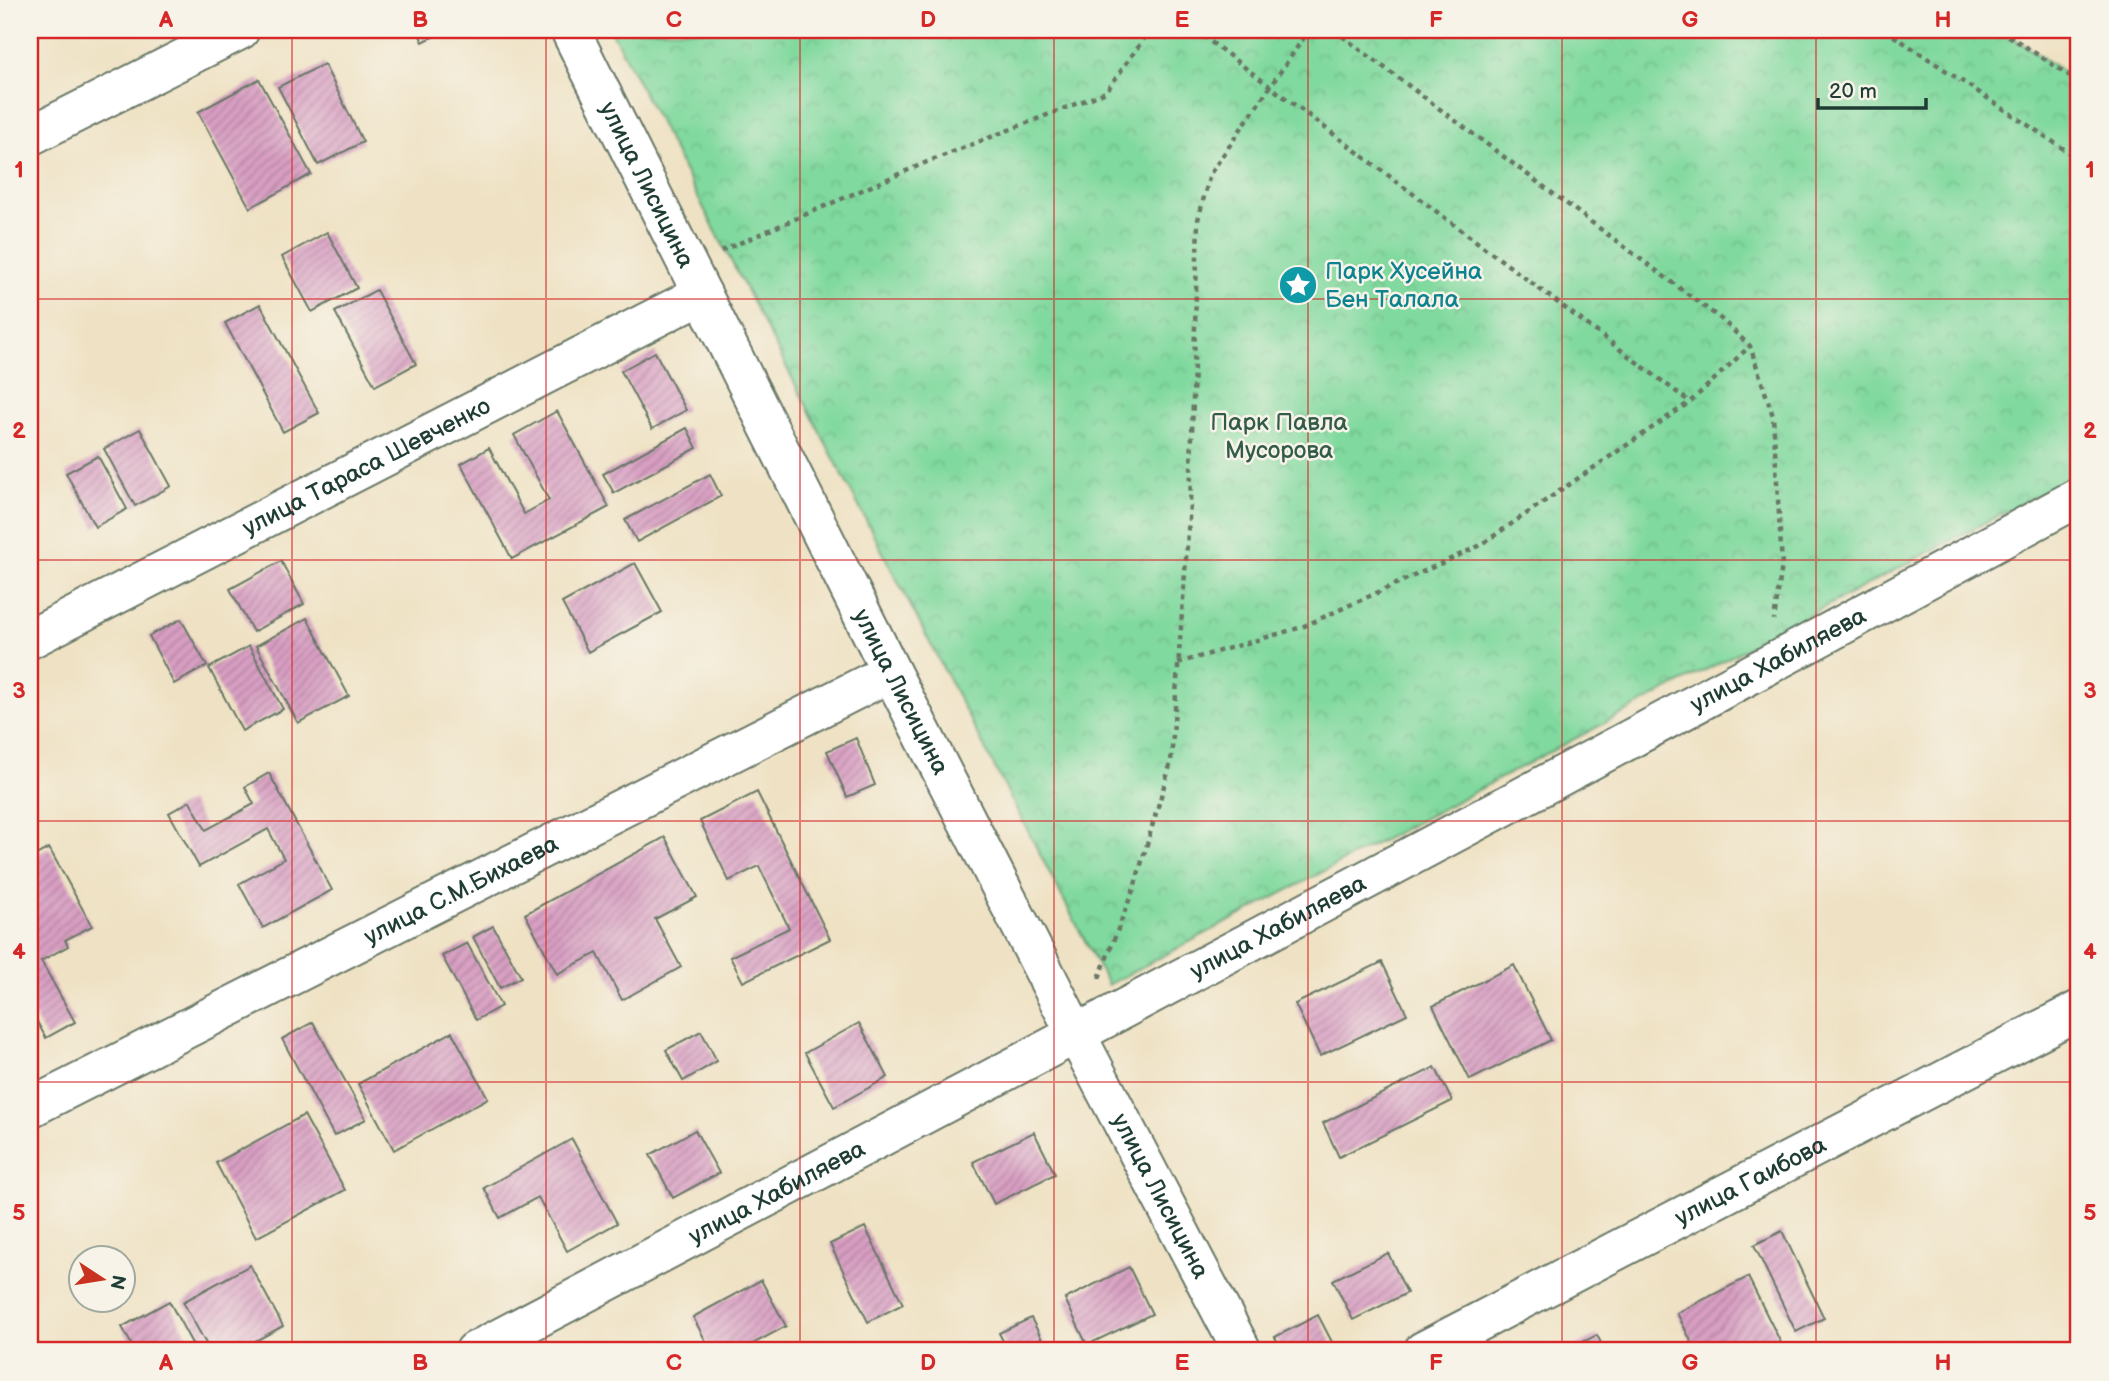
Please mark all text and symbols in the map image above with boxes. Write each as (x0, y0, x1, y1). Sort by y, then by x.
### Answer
text: A (158, 6, 174, 34)
text: B (412, 6, 428, 34)
text: C (666, 6, 682, 34)
text: D (920, 6, 936, 34)
text: E (1175, 6, 1190, 34)
text: F (1429, 6, 1443, 34)
text: G (1682, 6, 1699, 34)
text: H (1934, 6, 1952, 34)
scale bar (1818, 66, 1927, 110)
text: 20 m (1829, 79, 1877, 104)
street label: улица Лисицина (594, 97, 701, 273)
text: 1 (14, 156, 24, 184)
text: 1 (2085, 156, 2095, 184)
place label: Парк Хусейна Бен Талала (1325, 257, 1482, 314)
place icon: Парк Хусейна Бен Талала (1277, 264, 1319, 306)
street label: улица Тараса Шевченко (237, 391, 495, 542)
park label: Парк Павла Мусорова (1210, 408, 1348, 465)
text: 2 (12, 417, 26, 445)
text: 2 (2083, 417, 2097, 445)
street label: улица Хабиляева (1685, 601, 1871, 719)
street label: улица Лисицина (847, 604, 955, 779)
text: 3 (12, 677, 26, 705)
text: 3 (2083, 677, 2097, 705)
street label: улица С.М.Бихаева (359, 829, 563, 951)
street label: улица Хабиляева (1185, 868, 1371, 986)
text: 4 (12, 938, 26, 966)
text: 4 (2083, 938, 2097, 966)
street label: улица Лисицина (1106, 1108, 1216, 1283)
street label: улица Гаибова (1670, 1130, 1831, 1232)
street label: улица Хабиляева (684, 1134, 870, 1250)
text: 5 (12, 1199, 26, 1227)
text: 5 (2083, 1199, 2097, 1227)
north arrow (66, 1244, 136, 1314)
text: N (104, 1273, 130, 1292)
text: A (158, 1349, 174, 1377)
text: B (412, 1349, 428, 1377)
text: C (666, 1349, 682, 1377)
text: D (920, 1349, 936, 1377)
text: E (1175, 1349, 1190, 1377)
text: F (1429, 1349, 1443, 1377)
text: G (1682, 1349, 1699, 1377)
text: H (1934, 1349, 1952, 1377)

